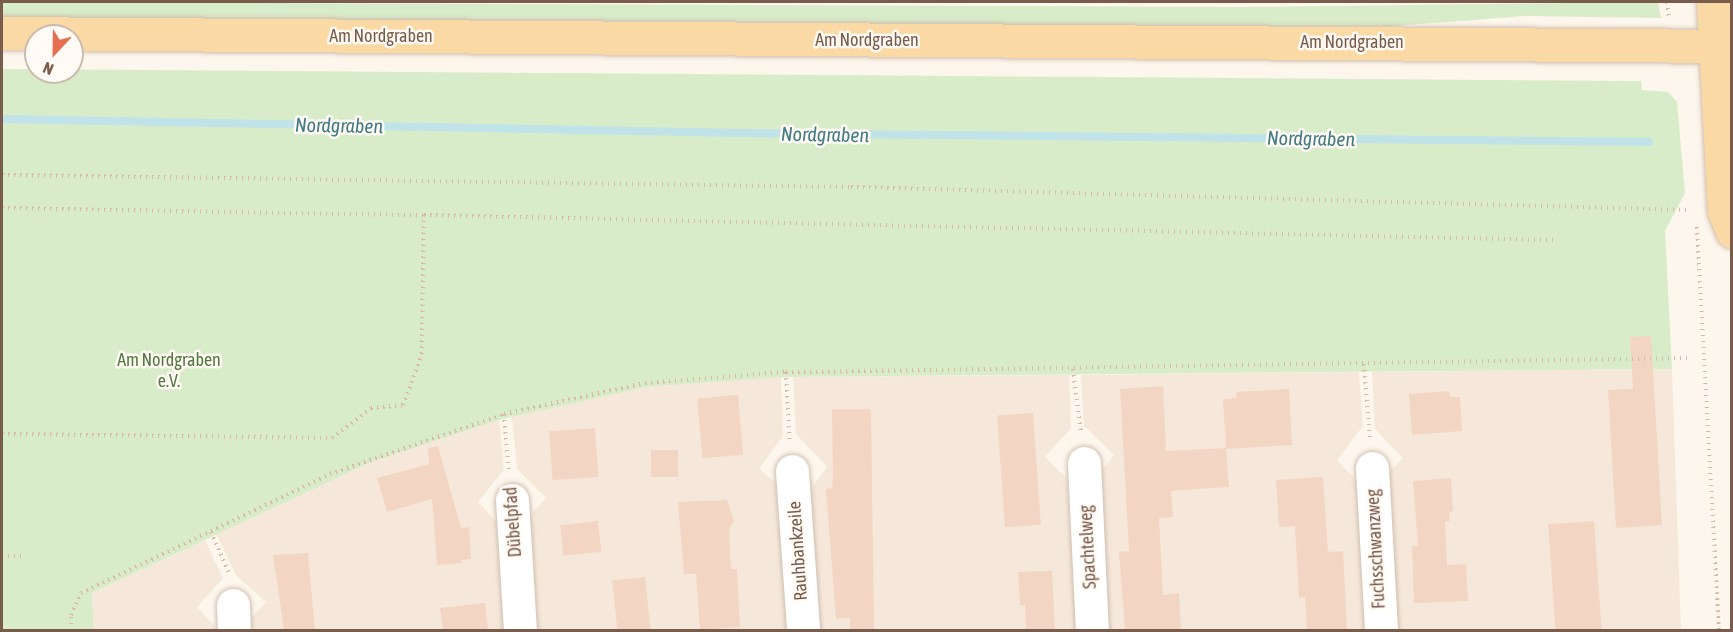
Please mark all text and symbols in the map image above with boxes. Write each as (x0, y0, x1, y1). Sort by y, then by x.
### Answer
north arrow (24, 24, 84, 84)
street label: Am Nordgraben (329, 25, 433, 47)
street label: Am Nordgraben (815, 29, 919, 51)
street label: Am Nordgraben (1300, 31, 1404, 53)
text: N (40, 59, 56, 79)
water label: Nordgraben (295, 112, 383, 138)
water label: Nordgraben (781, 121, 869, 147)
water label: Nordgraben (1267, 125, 1355, 151)
park label: Am Nordgraben e.V. (117, 350, 221, 392)
street label: Dübelpfad (500, 486, 526, 558)
street label: Fuchsschwanzweg (1362, 489, 1390, 609)
street label: Rauhbankzeile (784, 501, 812, 601)
street label: Spachtelweg (1075, 504, 1101, 590)

